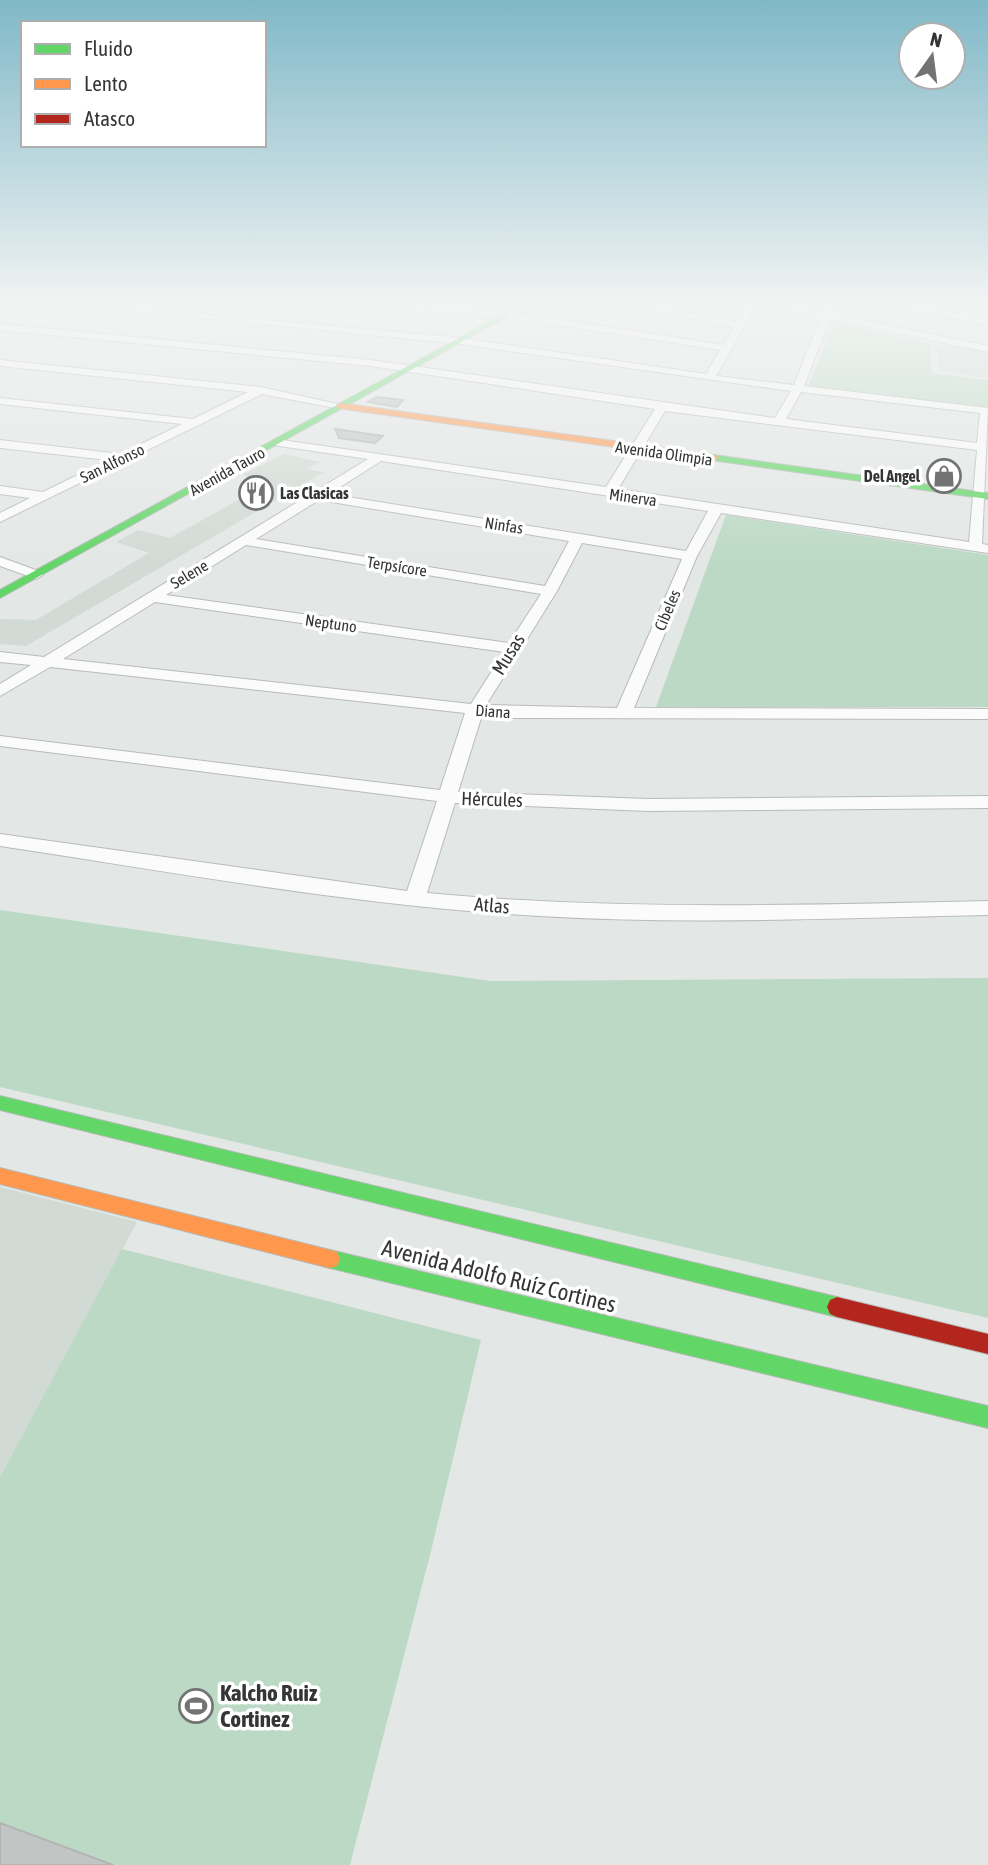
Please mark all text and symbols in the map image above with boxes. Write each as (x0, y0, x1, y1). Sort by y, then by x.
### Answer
legend (21, 21, 266, 147)
north arrow (897, 21, 967, 91)
text: N (928, 27, 944, 52)
text: Fluido (84, 36, 133, 60)
text: Lento (84, 71, 128, 95)
text: Atasco (84, 106, 135, 130)
street label: Avenida Olimpia (614, 437, 714, 470)
street label: San Alfonso (77, 440, 147, 486)
street label: Avenida Tauro (186, 443, 268, 499)
shop icon: Del Angel (925, 457, 963, 495)
place label: Del Angel (864, 467, 921, 485)
restaurant icon: Las Clasicas (237, 474, 275, 512)
place label: Las Clasicas (280, 484, 349, 502)
street label: Minerva (608, 485, 658, 509)
street label: Ninfas (484, 513, 525, 537)
street label: Terpsícore (366, 552, 428, 581)
street label: Selene (167, 556, 211, 592)
street label: Cibeles (650, 587, 684, 633)
street label: Neptuno (304, 610, 358, 637)
street label: Musas (487, 629, 529, 679)
street label: Diana (475, 701, 511, 721)
street label: Hércules (461, 787, 523, 811)
street label: Atlas (473, 893, 511, 918)
street label: Avenida Adolfo Ruíz Cortines (379, 1234, 619, 1318)
place label: Kalcho Ruiz Cortinez (220, 1680, 318, 1732)
sports icon: Kalcho Ruiz Cortinez (177, 1687, 215, 1725)

